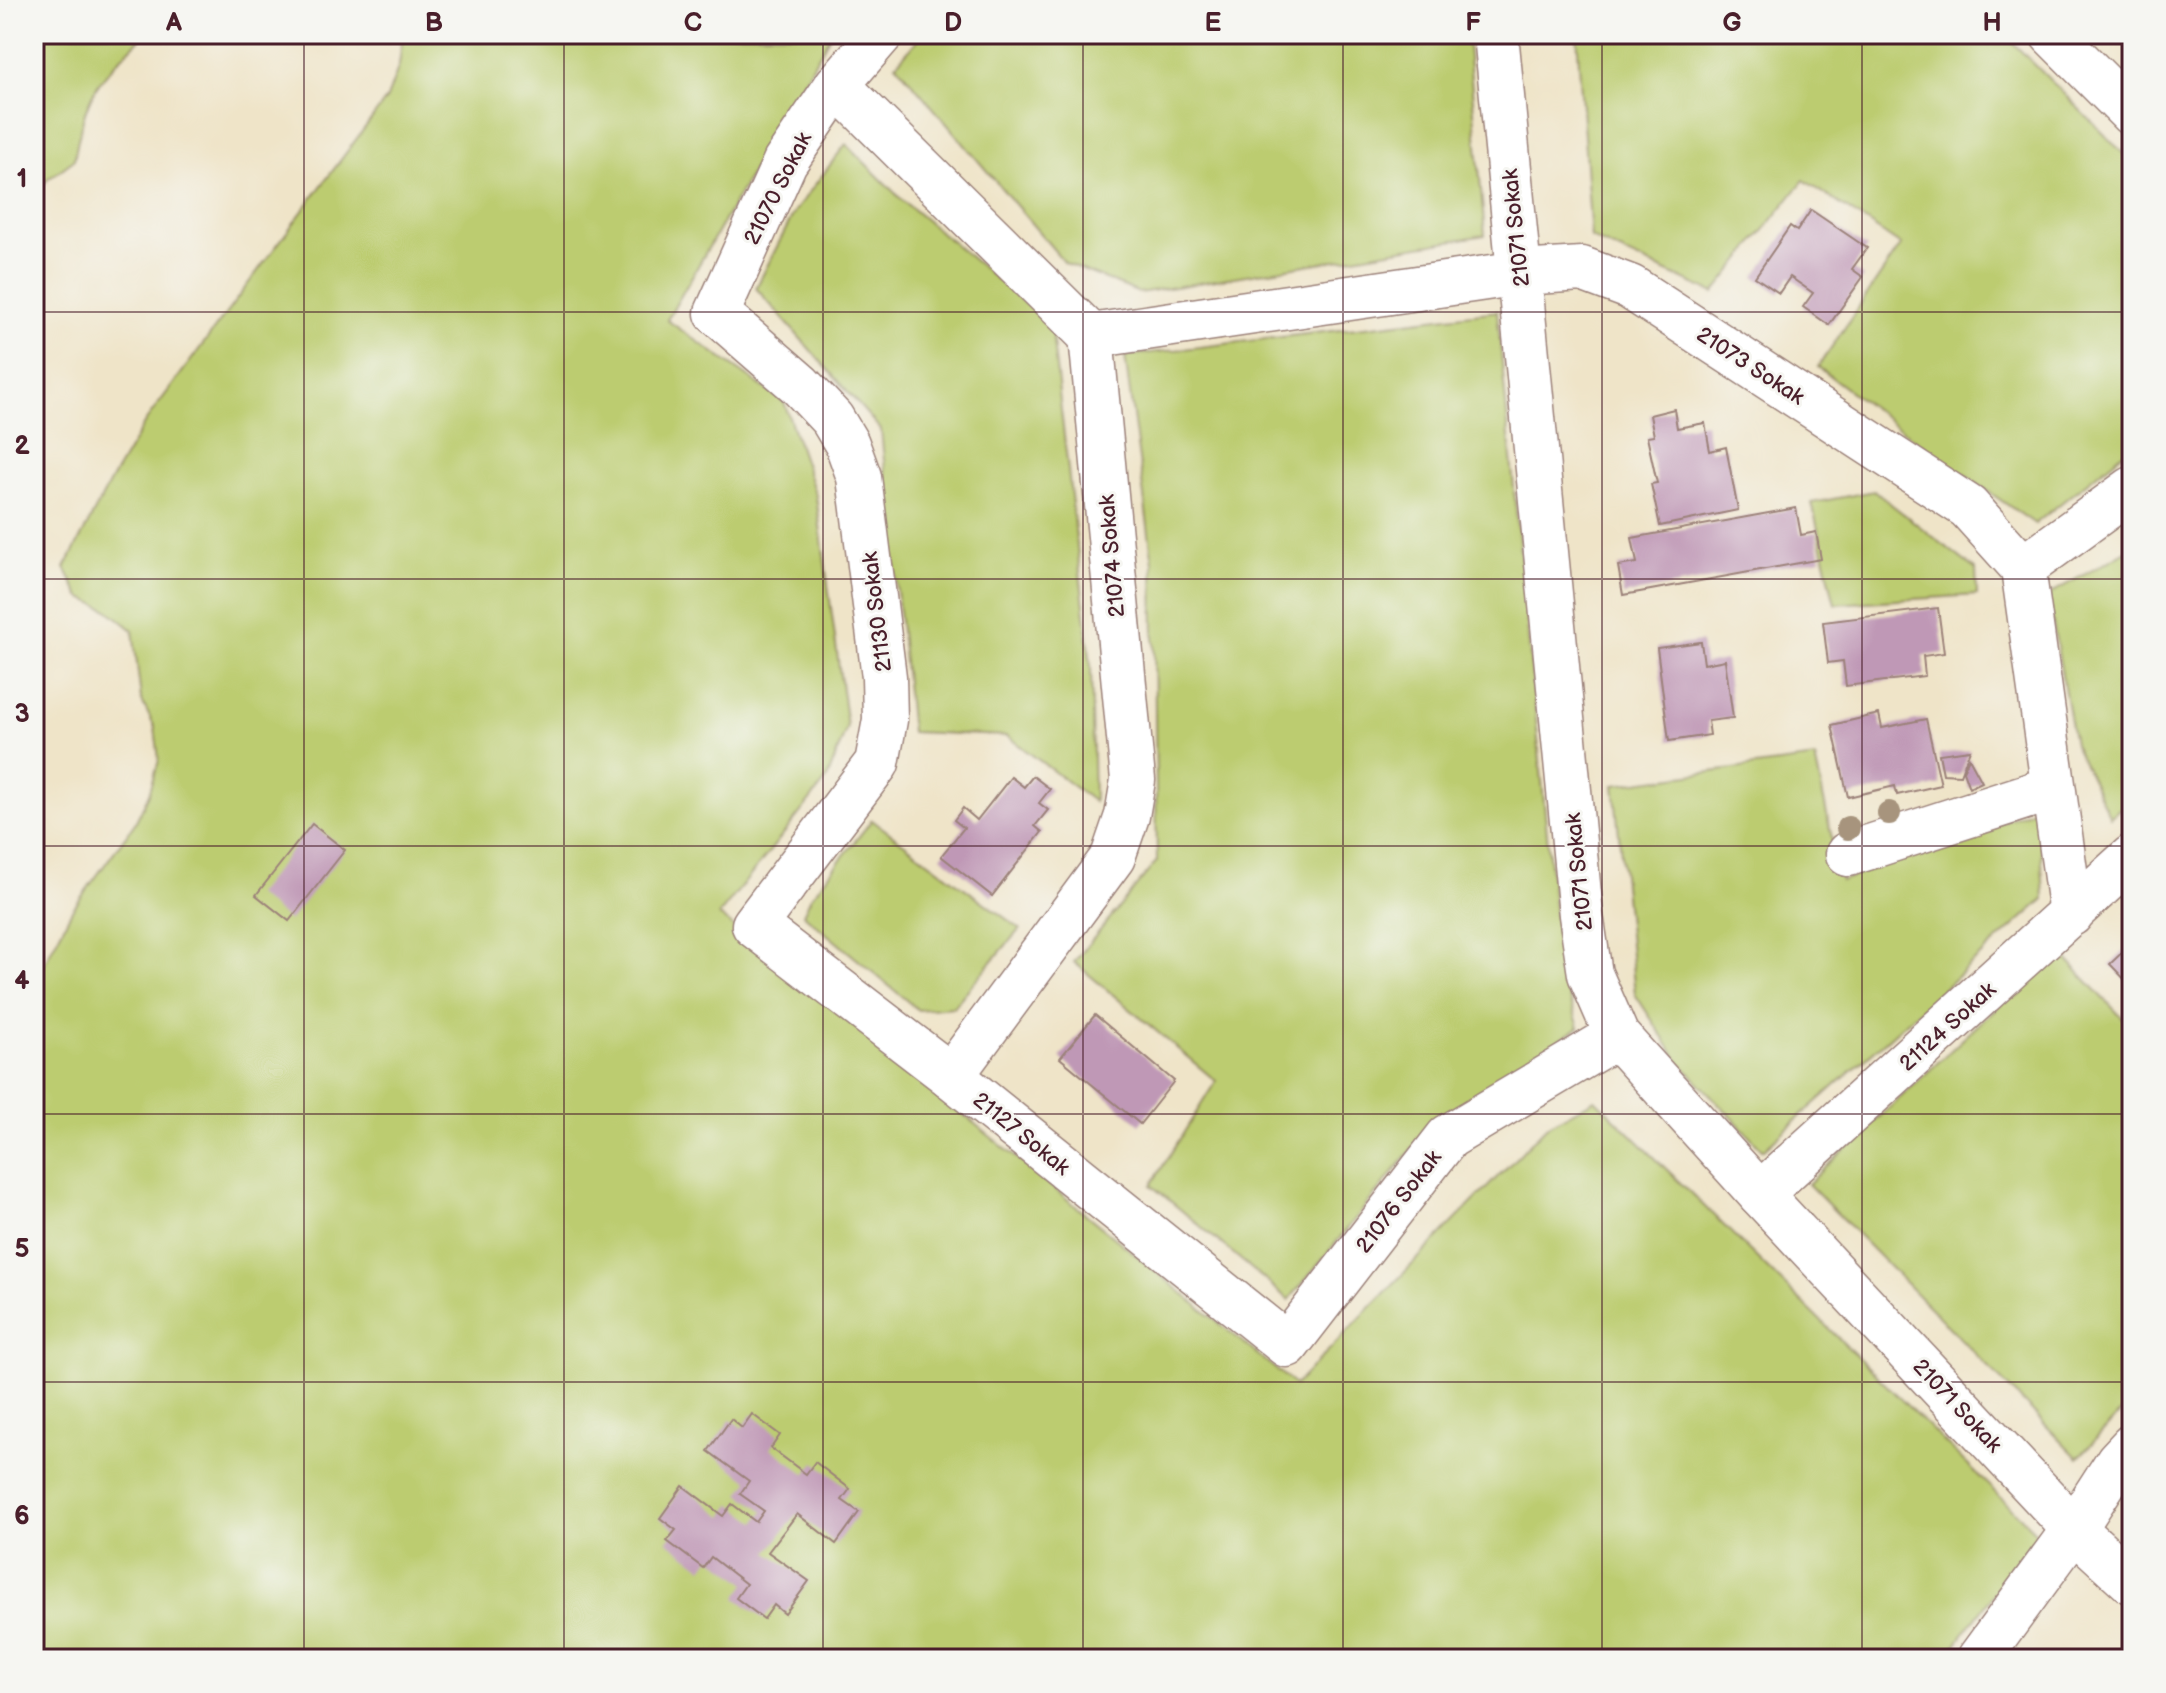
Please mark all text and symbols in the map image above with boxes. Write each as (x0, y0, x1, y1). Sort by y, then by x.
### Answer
text: A (165, 8, 182, 39)
text: B (425, 8, 443, 39)
text: C (684, 8, 702, 39)
text: D (944, 8, 962, 39)
text: E (1205, 8, 1222, 39)
text: F (1465, 8, 1481, 39)
text: G (1722, 8, 1742, 39)
text: H (1982, 8, 2002, 39)
street label: 21070 Sokak (738, 128, 818, 250)
text: 1 (17, 164, 27, 195)
street label: 21071 Sokak (1497, 167, 1536, 288)
street label: 21073 Sokak (1691, 321, 1809, 411)
text: 2 (14, 431, 30, 462)
street label: 21074 Sokak (1094, 493, 1131, 618)
street label: 21130 Sokak (857, 550, 898, 674)
text: 3 (14, 699, 30, 730)
street label: 21071 Sokak (1560, 811, 1599, 932)
text: 4 (14, 966, 30, 997)
street label: 21124 Sokak (1894, 977, 2002, 1078)
street label: 21127 Sokak (967, 1087, 1075, 1182)
street label: 21076 Sokak (1351, 1145, 1448, 1259)
text: 5 (14, 1234, 30, 1265)
street label: 21071 Sokak (1907, 1354, 2007, 1459)
text: 6 (14, 1501, 30, 1532)

